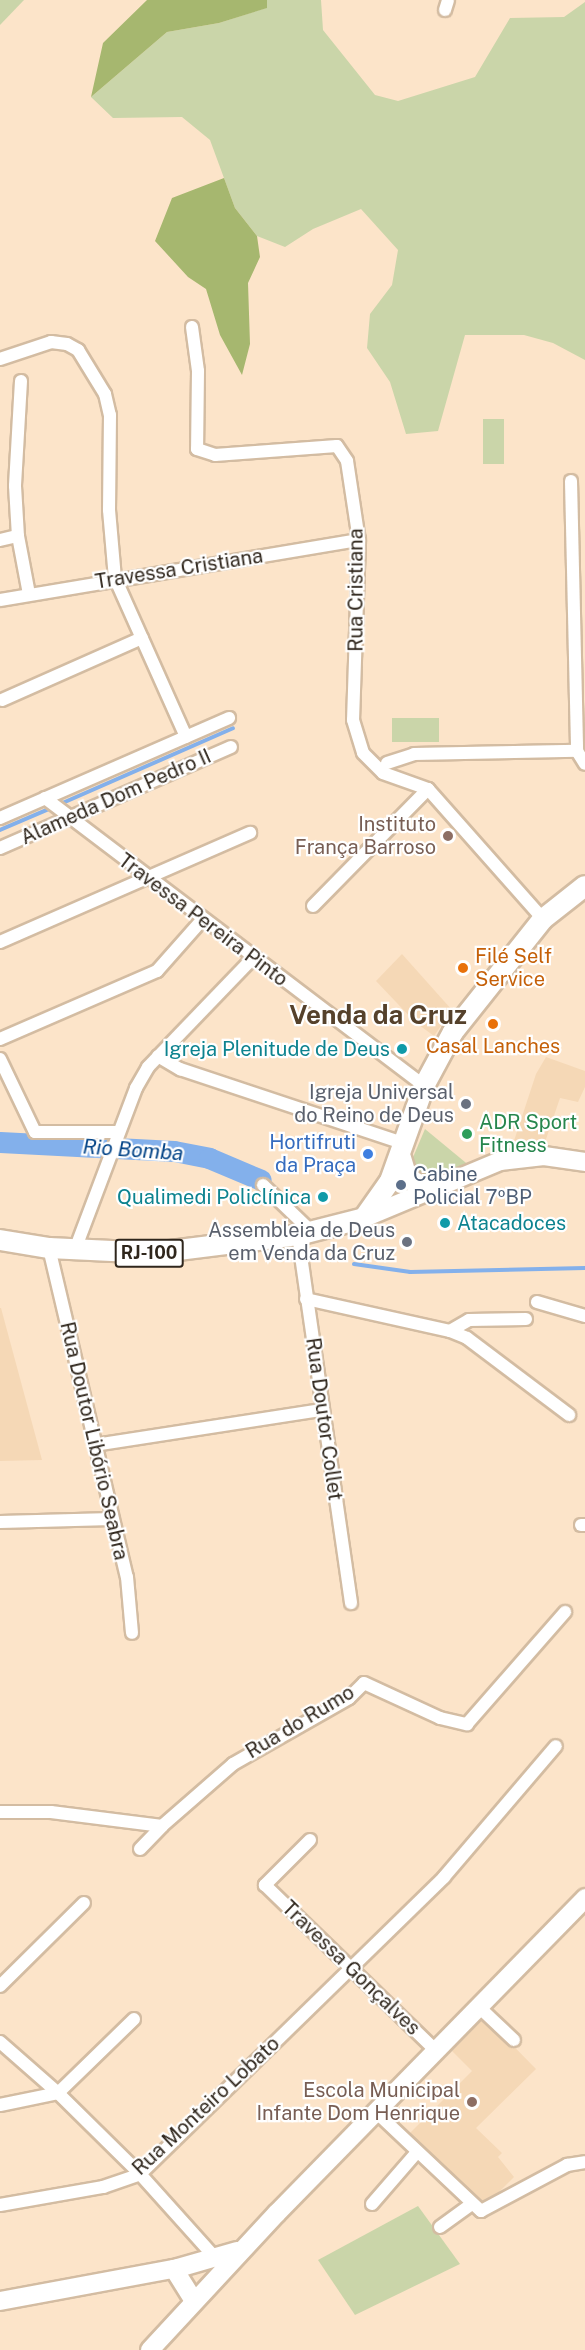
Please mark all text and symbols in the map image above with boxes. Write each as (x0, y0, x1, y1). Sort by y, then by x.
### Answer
street label: Rua Cristiana (344, 528, 368, 652)
street label: Travessa Cristiana (93, 544, 265, 594)
street label: Alameda Dom Pedro II (17, 744, 215, 850)
place label: Instituto França Barroso (295, 813, 436, 860)
marker: Instituto França Barroso (441, 829, 455, 843)
street label: Travessa Pereira Pinto (114, 848, 292, 992)
place label: Filé Self Service (475, 945, 552, 992)
marker: Filé Self Service (456, 961, 470, 975)
district label: Venda da Cruz (289, 999, 467, 1031)
marker: Casal Lanches (486, 1017, 500, 1031)
place label: Casal Lanches (426, 1034, 560, 1058)
place label: Igreja Plenitude de Deus (163, 1037, 390, 1061)
marker: Igreja Plenitude de Deus (395, 1042, 409, 1056)
place label: Igreja Universal do Reino de Deus (294, 1080, 454, 1127)
marker: Igreja Universal do Reino de Deus (459, 1097, 473, 1111)
place label: ADR Sport Fitness (479, 1110, 577, 1157)
marker: ADR Sport Fitness (460, 1127, 474, 1141)
place label: Hortifruti da Praça (269, 1130, 356, 1177)
water label: Rio Bomba (82, 1134, 184, 1166)
marker: Hortifruti da Praça (361, 1147, 375, 1161)
place label: Cabine Policial 7ºBP (413, 1162, 532, 1209)
marker: Cabine Policial 7ºBP (394, 1178, 408, 1192)
place label: Qualimedi Policlínica (117, 1185, 311, 1209)
marker: Qualimedi Policlínica (316, 1190, 330, 1204)
place label: Atacadoces (457, 1211, 566, 1235)
marker: Atacadoces (438, 1216, 452, 1230)
place label: Assembleia de Deus em Venda da Cruz (208, 1218, 395, 1265)
marker: Assembleia de Deus em Venda da Cruz (400, 1235, 414, 1249)
road number: RJ-100 (114, 1238, 184, 1268)
street label: Rua Doutor Libório Seabra (55, 1319, 133, 1563)
street label: Rua Doutor Collet (301, 1336, 347, 1502)
street label: Rua do Rumo (241, 1680, 359, 1764)
street label: Travessa Gonçalves (277, 1896, 425, 2040)
street label: Rua Monteiro Lobato (127, 2032, 285, 2180)
place label: Escola Municipal Infante Dom Henrique (256, 2078, 460, 2125)
marker: Escola Municipal Infante Dom Henrique (465, 2095, 479, 2109)

